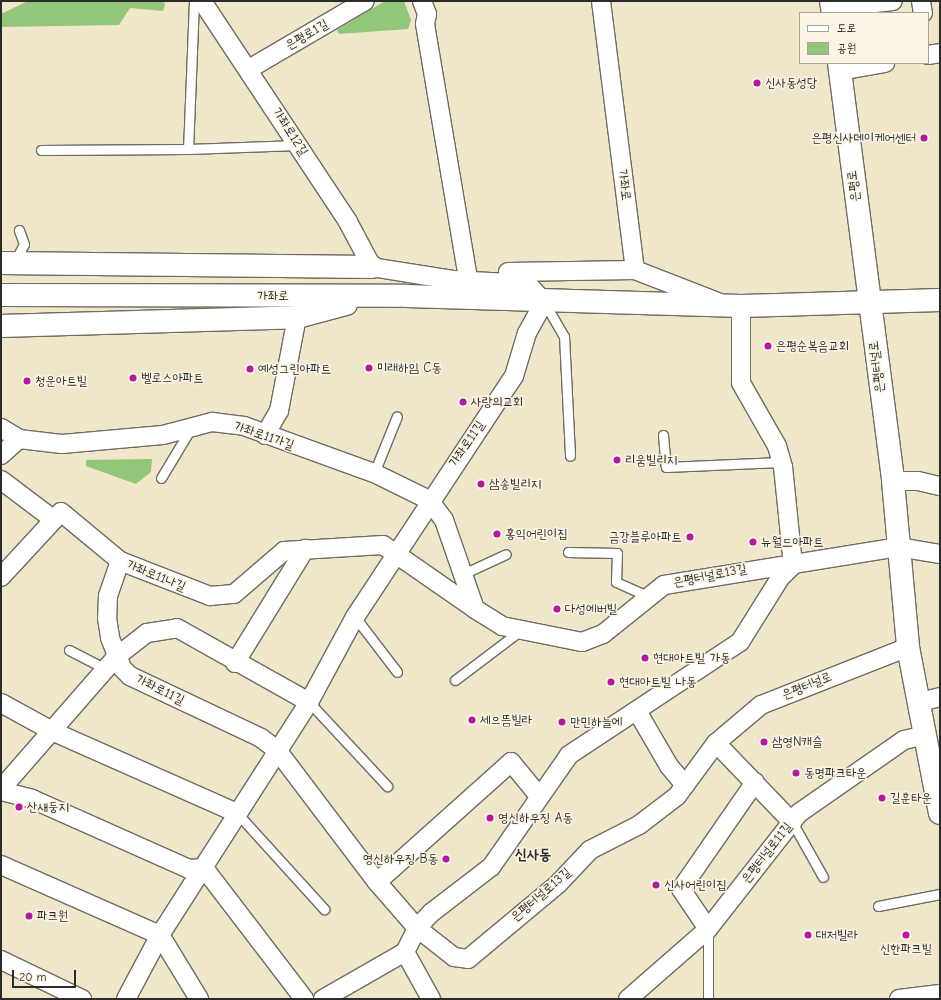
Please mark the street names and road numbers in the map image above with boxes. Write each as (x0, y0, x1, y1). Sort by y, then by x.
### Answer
street label: 은평로1길 (283, 16, 331, 54)
street label: 가좌로12길 (269, 105, 311, 159)
street label: 가좌로 (614, 168, 634, 202)
street label: 은평로 (844, 169, 864, 203)
street label: 가좌로 (257, 288, 289, 304)
street label: 은평터널로 (866, 340, 888, 394)
street label: 가좌로11가길 (232, 418, 296, 454)
street label: 가좌로11길 (446, 418, 488, 470)
street label: 가좌로11나길 (124, 557, 188, 595)
street label: 은평터널로13길 (672, 561, 748, 591)
street label: 은평터널로 (780, 669, 834, 703)
street label: 가좌로11길 (133, 672, 187, 708)
street label: 은평터널로11길 (738, 819, 796, 887)
street label: 은평터널로13길 (508, 865, 574, 925)

